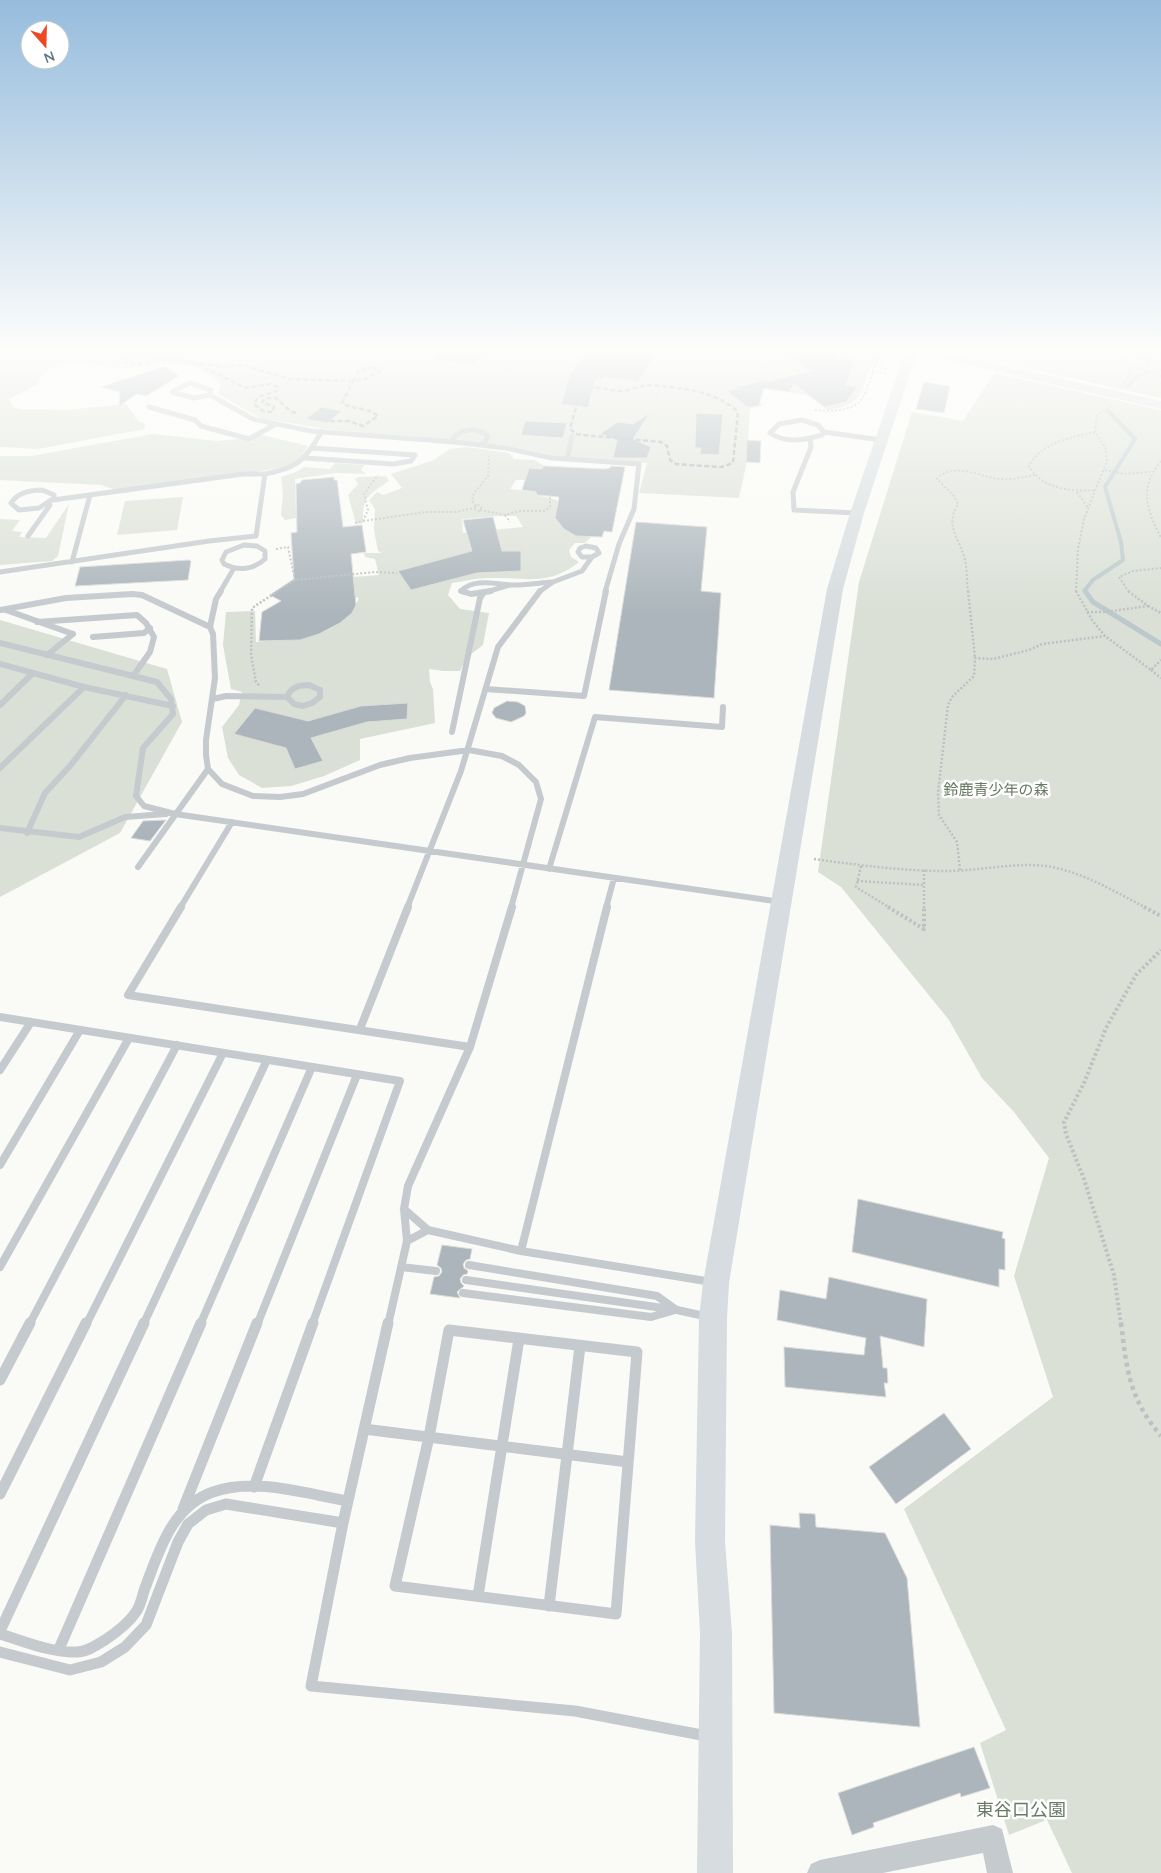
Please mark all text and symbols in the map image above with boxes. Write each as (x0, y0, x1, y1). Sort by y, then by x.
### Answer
north arrow (20, 20, 70, 70)
text: N (42, 47, 57, 67)
park label: 鈴鹿青少年の森 (943, 780, 1049, 799)
park label: 東谷口公園 (976, 1798, 1066, 1821)

